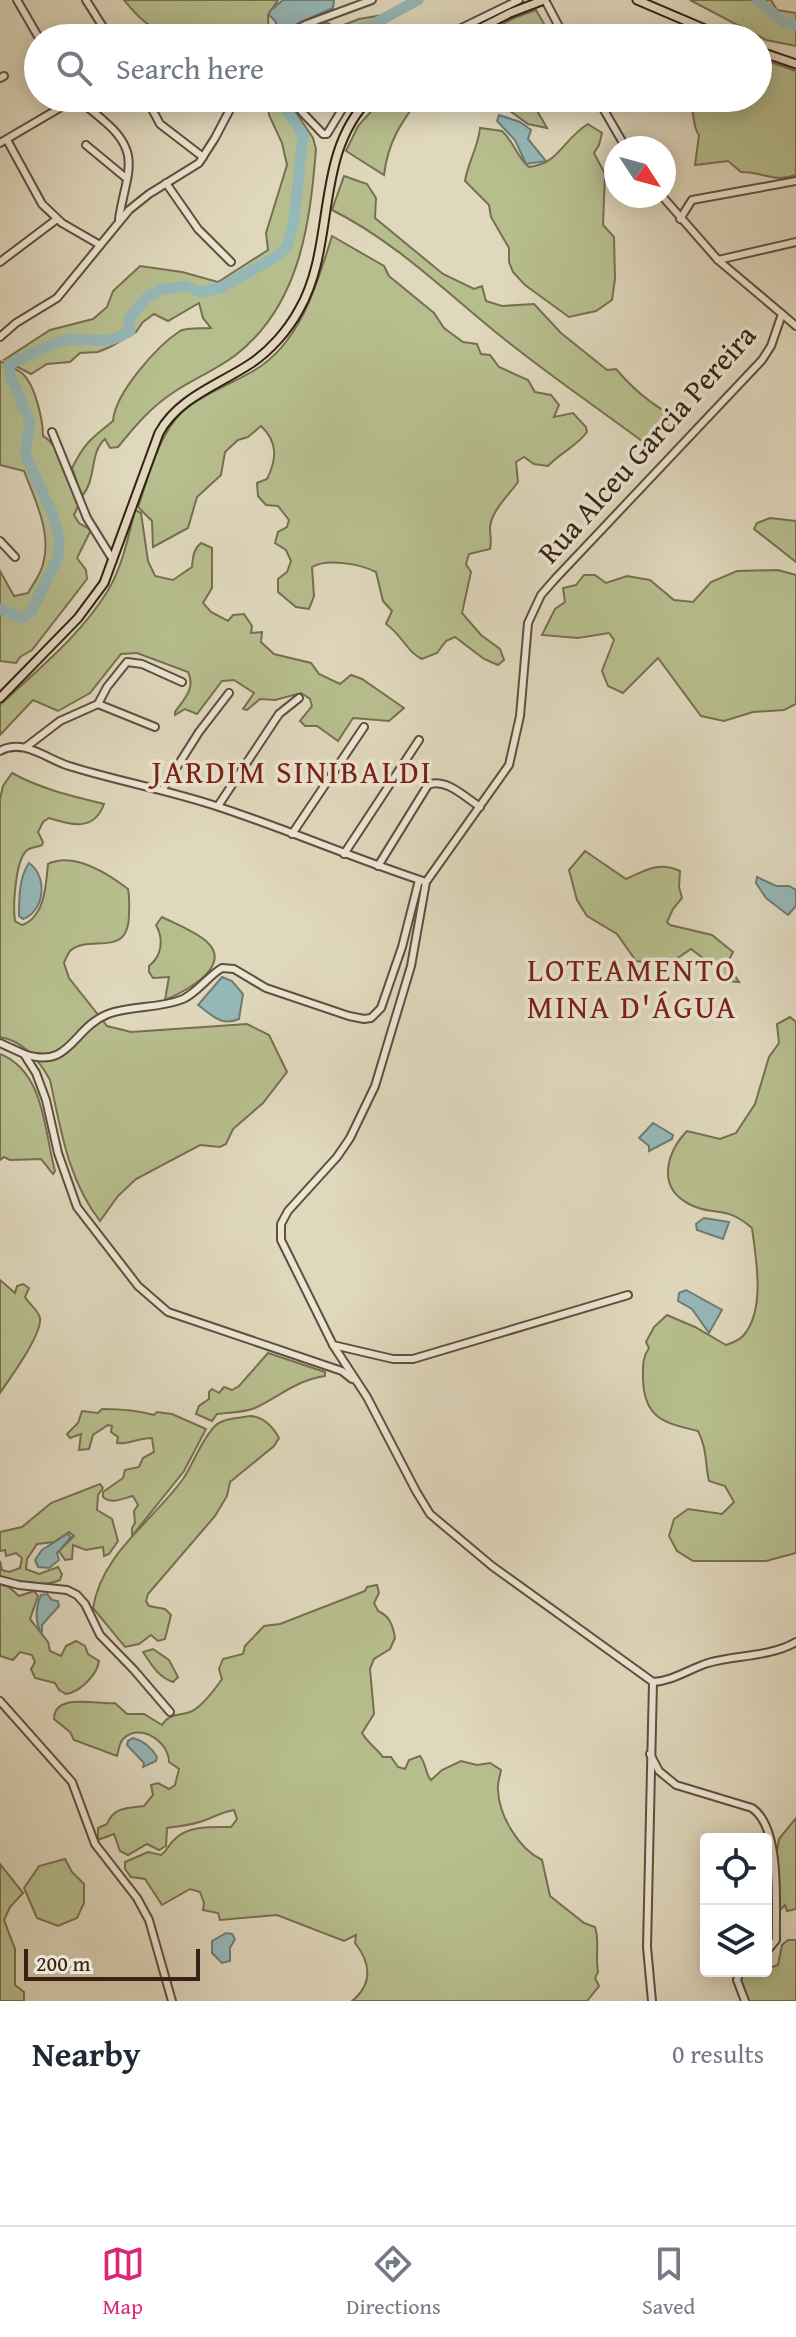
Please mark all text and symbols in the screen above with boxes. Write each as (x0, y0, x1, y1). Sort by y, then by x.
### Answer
search box (24, 24, 772, 112)
icon: search (52, 46, 96, 90)
text: Search here (116, 46, 264, 90)
north arrow (604, 136, 676, 208)
street label: Rua Alceu Garcia Pereira (527, 314, 766, 573)
district label: JARDIM SINIBALDI (147, 748, 433, 795)
district label: LOTEAMENTO MINA D'ÁGUA (527, 946, 737, 1030)
map controls (700, 1833, 772, 1977)
button: locate (700, 1833, 772, 1905)
button: layers (700, 1905, 772, 1977)
scale bar (24, 1945, 200, 1981)
text: 200 m (36, 1947, 91, 1979)
text: Nearby (32, 2029, 141, 2078)
text: 0 results (672, 2034, 764, 2073)
tab: Map (101, 2242, 145, 2322)
tab: Directions (346, 2242, 441, 2322)
tab: Saved (642, 2242, 695, 2322)

